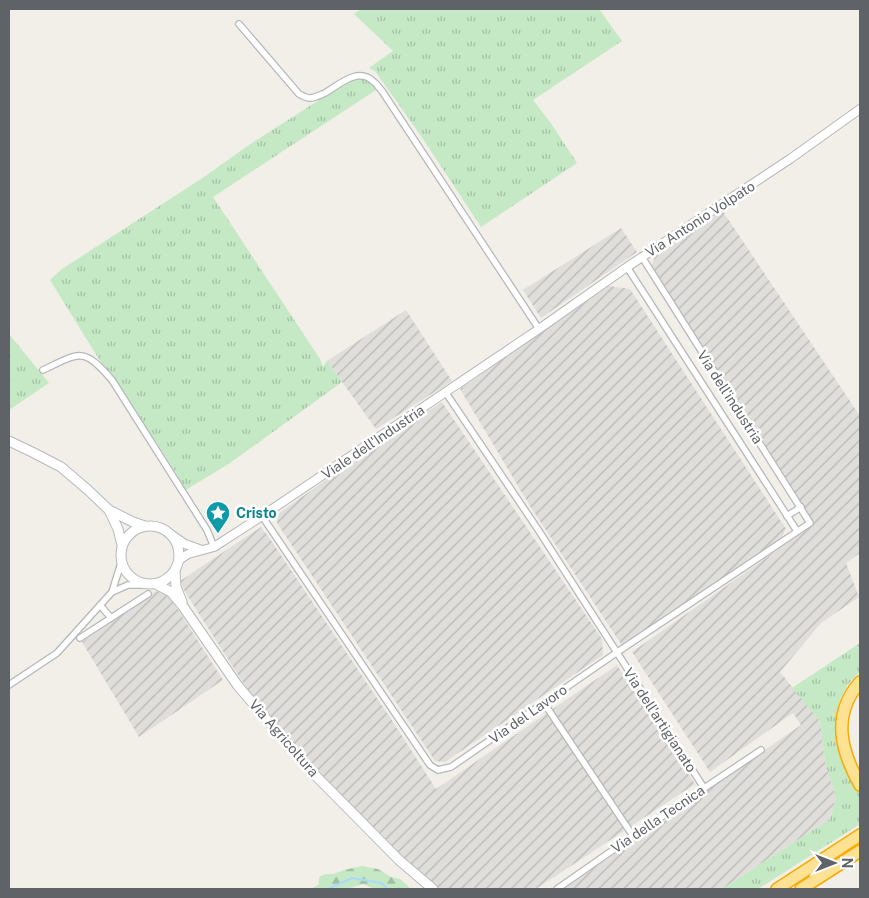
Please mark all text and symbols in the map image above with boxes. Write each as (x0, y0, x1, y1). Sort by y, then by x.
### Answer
street label: Via Antonio Volpato (642, 178, 758, 260)
street label: Via dell'industria (694, 347, 766, 447)
street label: Viale dell'Industria (319, 402, 427, 482)
place icon: Cristo (205, 500, 231, 534)
place label: Cristo (236, 505, 277, 521)
street label: Via dell'artigianato (620, 665, 700, 775)
street label: Via del Lavoro (486, 681, 570, 747)
street label: Via Agricoltura (246, 696, 322, 780)
street label: Via della Tecnica (608, 782, 708, 856)
north arrow (809, 838, 859, 888)
text: N (839, 858, 855, 868)

